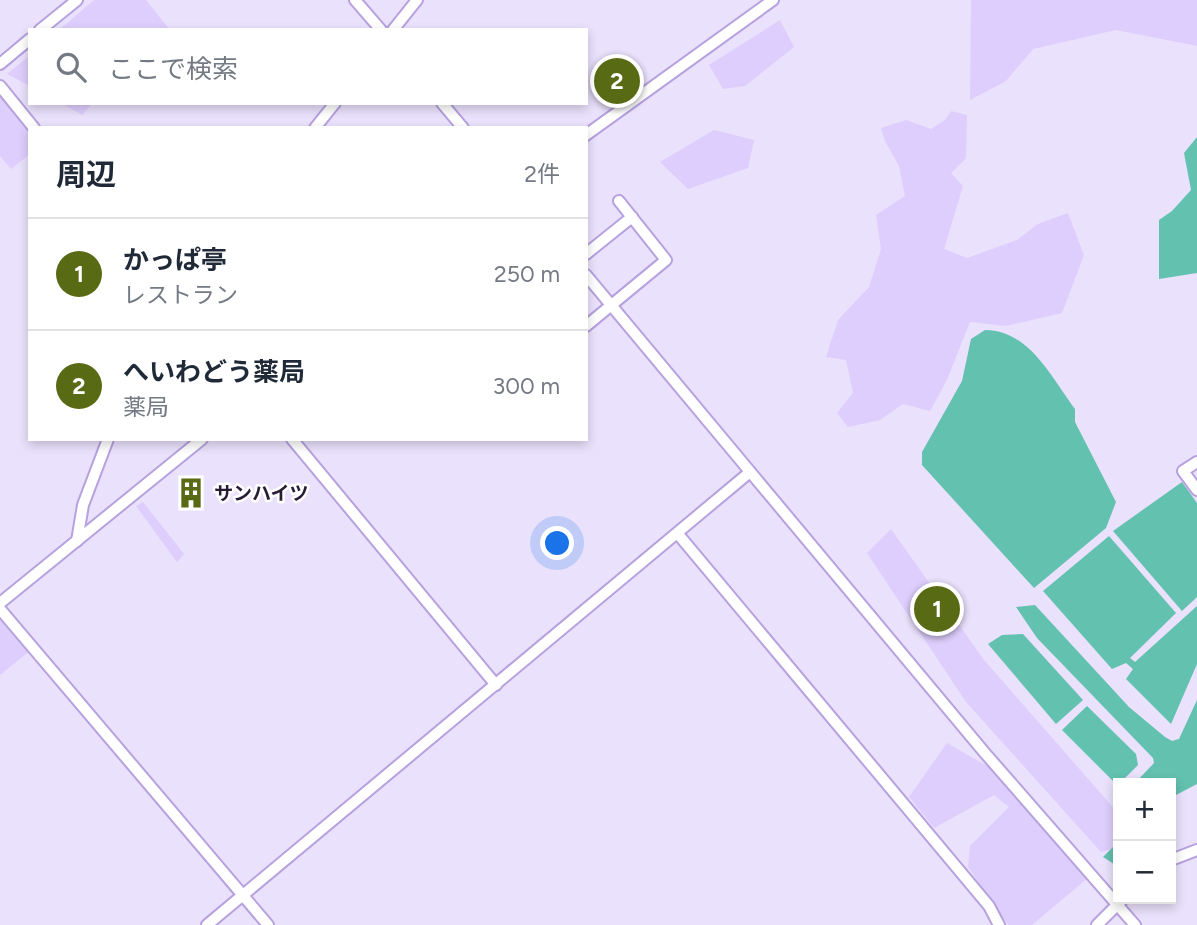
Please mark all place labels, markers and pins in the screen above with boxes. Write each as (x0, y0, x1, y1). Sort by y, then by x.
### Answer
pin: 2 (594, 55, 640, 107)
building icon: サンハイツ (174, 476, 208, 510)
place label: サンハイツ (214, 482, 309, 505)
pin: 1 (914, 583, 960, 635)

